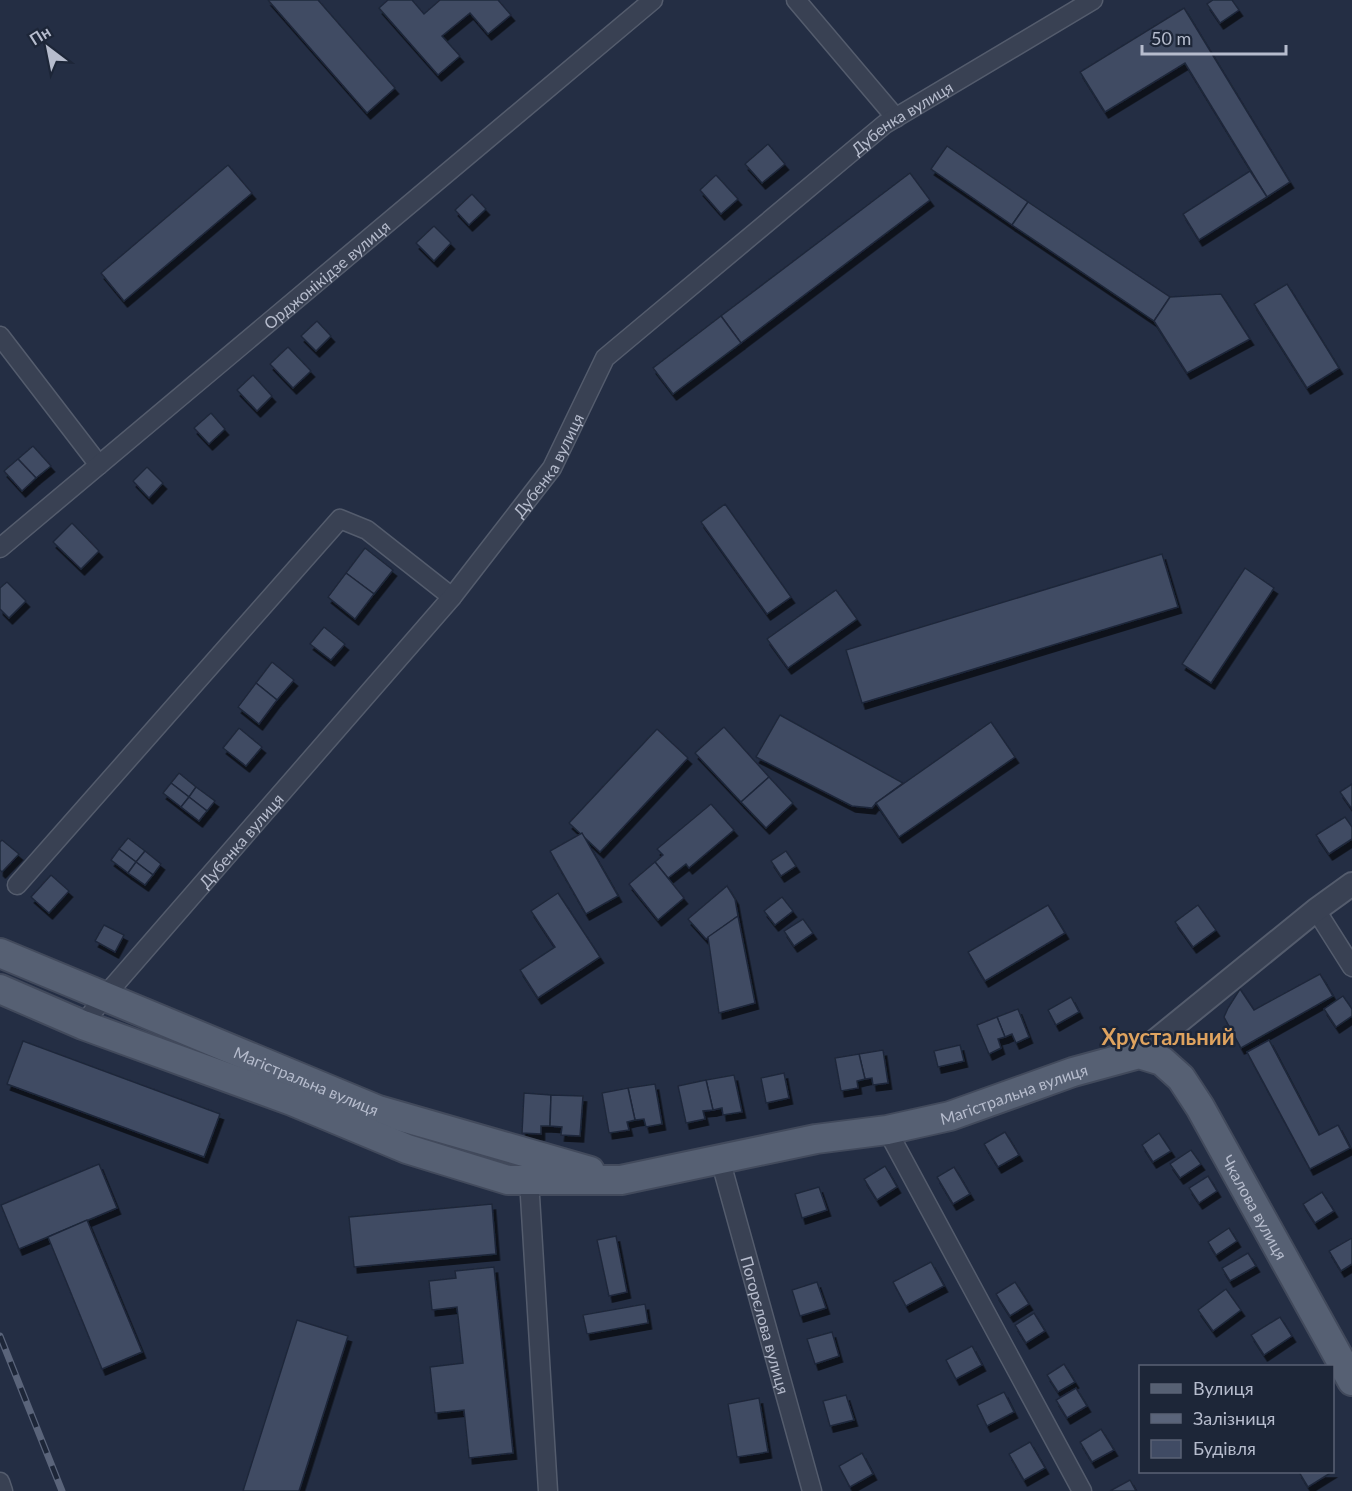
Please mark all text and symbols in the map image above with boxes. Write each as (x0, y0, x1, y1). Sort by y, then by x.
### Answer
north arrow (18, 18, 78, 78)
scale bar (1142, 18, 1286, 56)
text: Пн (26, 21, 54, 48)
text: 50 m (1151, 27, 1191, 49)
street label: Дубенка вулиця (847, 76, 956, 158)
street label: Орджонікідзе вулиця (259, 216, 393, 332)
street label: Дубенка вулиця (508, 410, 587, 520)
street label: Дубенка вулиця (194, 789, 287, 891)
district label: Хрустальний (1102, 1023, 1234, 1050)
street label: Магістральна вулиця (231, 1042, 382, 1119)
street label: Магістральна вулиця (938, 1059, 1089, 1127)
street label: Чкалова вулиця (1219, 1151, 1292, 1262)
street label: Погорєлова вулиця (738, 1254, 794, 1396)
legend (1139, 1365, 1334, 1473)
text: Вулиця (1193, 1377, 1254, 1399)
text: Залізниця (1193, 1407, 1275, 1429)
text: Будівля (1193, 1437, 1256, 1459)

